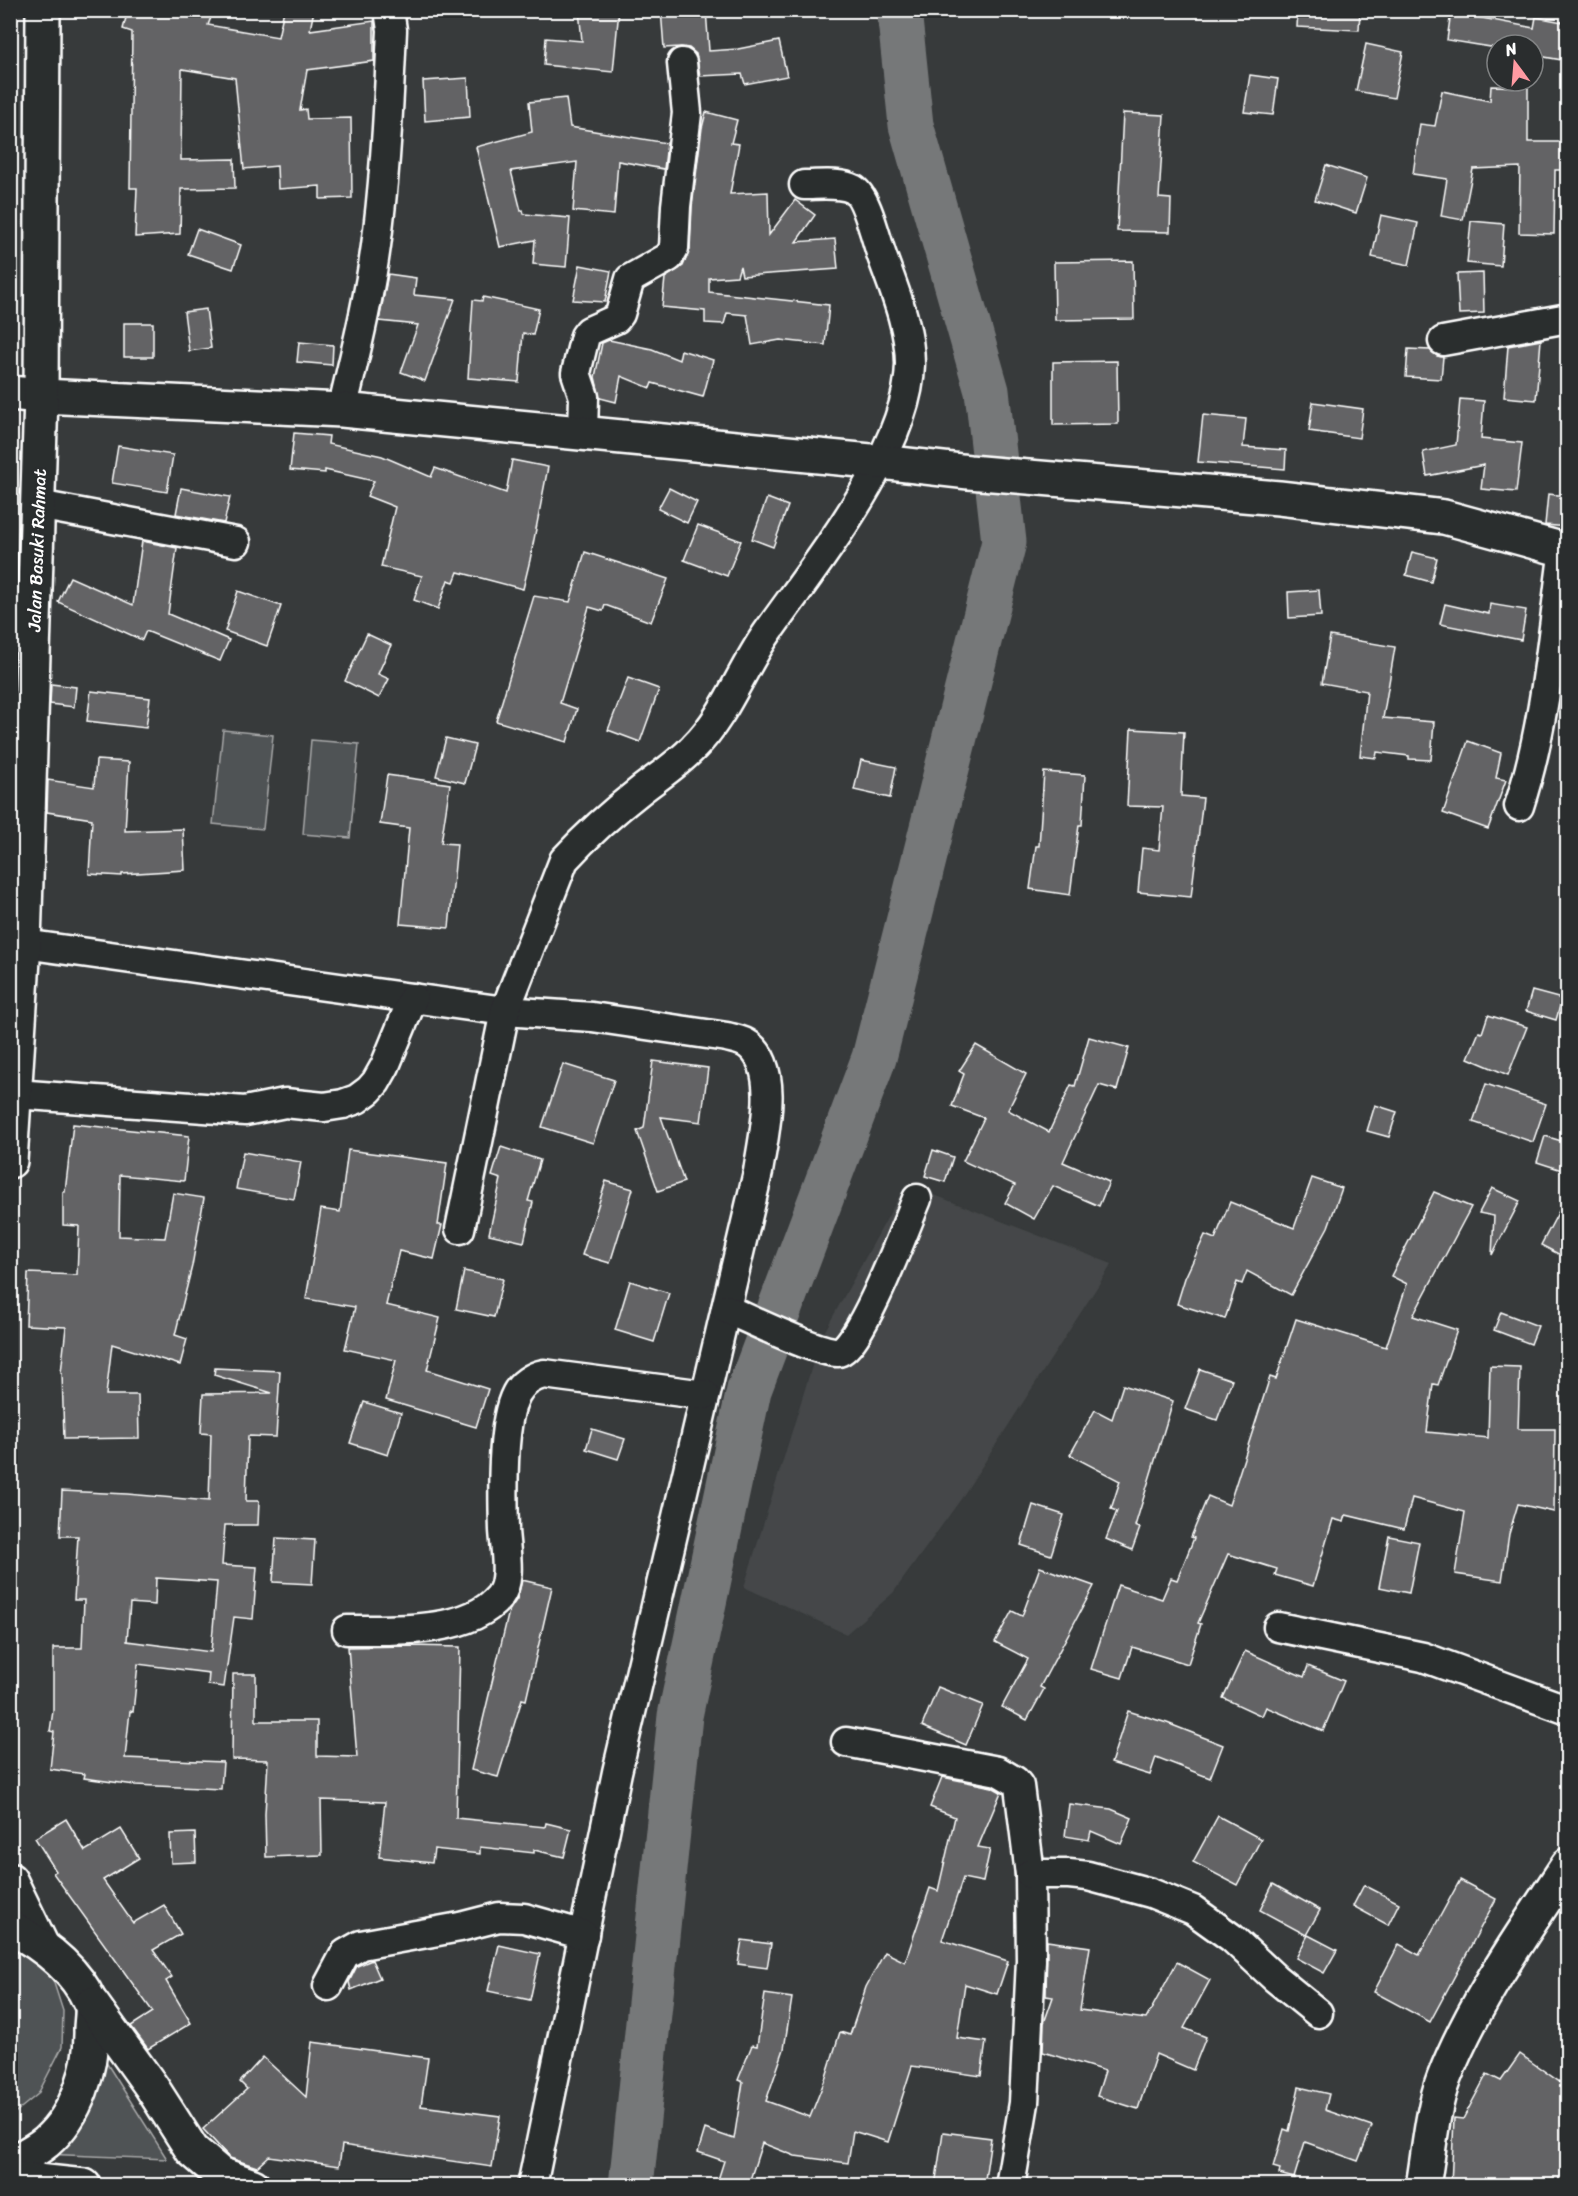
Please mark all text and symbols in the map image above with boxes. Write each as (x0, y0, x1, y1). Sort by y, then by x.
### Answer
north arrow (1485, 33, 1545, 93)
text: N (1501, 33, 1521, 65)
street label: Jalan Basuki Rahmat (18, 468, 56, 633)

